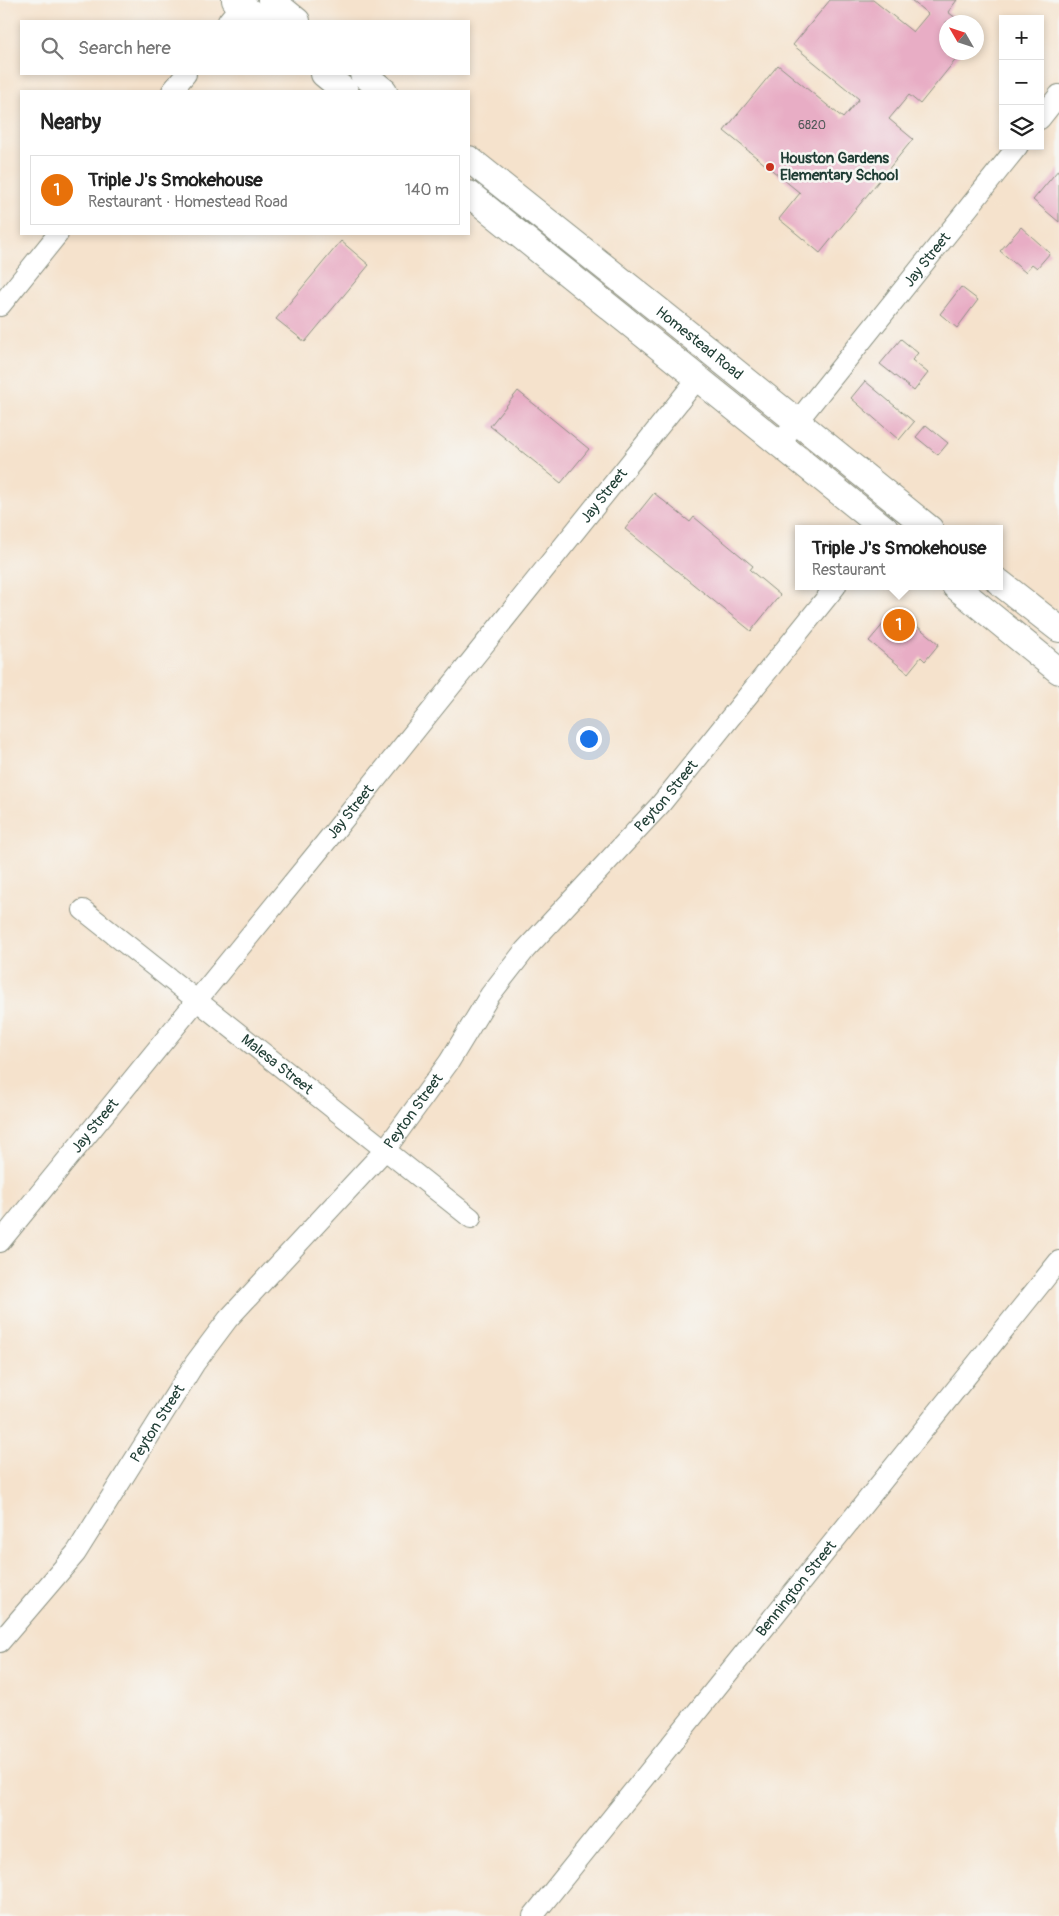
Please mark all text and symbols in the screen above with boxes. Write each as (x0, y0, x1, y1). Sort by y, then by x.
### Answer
north arrow (939, 15, 984, 60)
map controls (999, 15, 1044, 150)
button: + (999, 15, 1044, 60)
search box (20, 20, 470, 75)
icon: search (38, 34, 66, 62)
text: Search here (78, 36, 171, 60)
button: − (999, 60, 1044, 105)
button: layers (999, 105, 1044, 150)
text: Nearby (40, 109, 101, 136)
house number: 6820 (798, 118, 826, 133)
place label: Houston Gardens Elementary School (780, 149, 899, 185)
marker: Houston Gardens Elementary School (764, 161, 776, 173)
text: Triple J's Smokehouse (88, 168, 263, 192)
text: 1 (54, 180, 60, 200)
text: 140 m (405, 180, 449, 200)
text: Restaurant · Homestead Road (88, 192, 288, 212)
street label: Jay Street (899, 228, 955, 291)
street label: Homestead Road (652, 302, 747, 384)
street label: Jay Street (576, 464, 632, 527)
popup (795, 525, 1003, 590)
text: Triple J's Smokehouse (812, 536, 986, 560)
text: Restaurant (812, 560, 886, 580)
pin: 1 (883, 606, 915, 644)
your location (576, 726, 602, 752)
street label: Peyton Street (630, 756, 702, 836)
street label: Jay Street (323, 780, 378, 843)
street label: Malesa Street (237, 1030, 318, 1099)
street label: Peyton Street (380, 1069, 448, 1152)
street label: Jay Street (67, 1094, 123, 1157)
street label: Peyton Street (126, 1380, 189, 1466)
street label: Bennington Street (752, 1536, 841, 1640)

